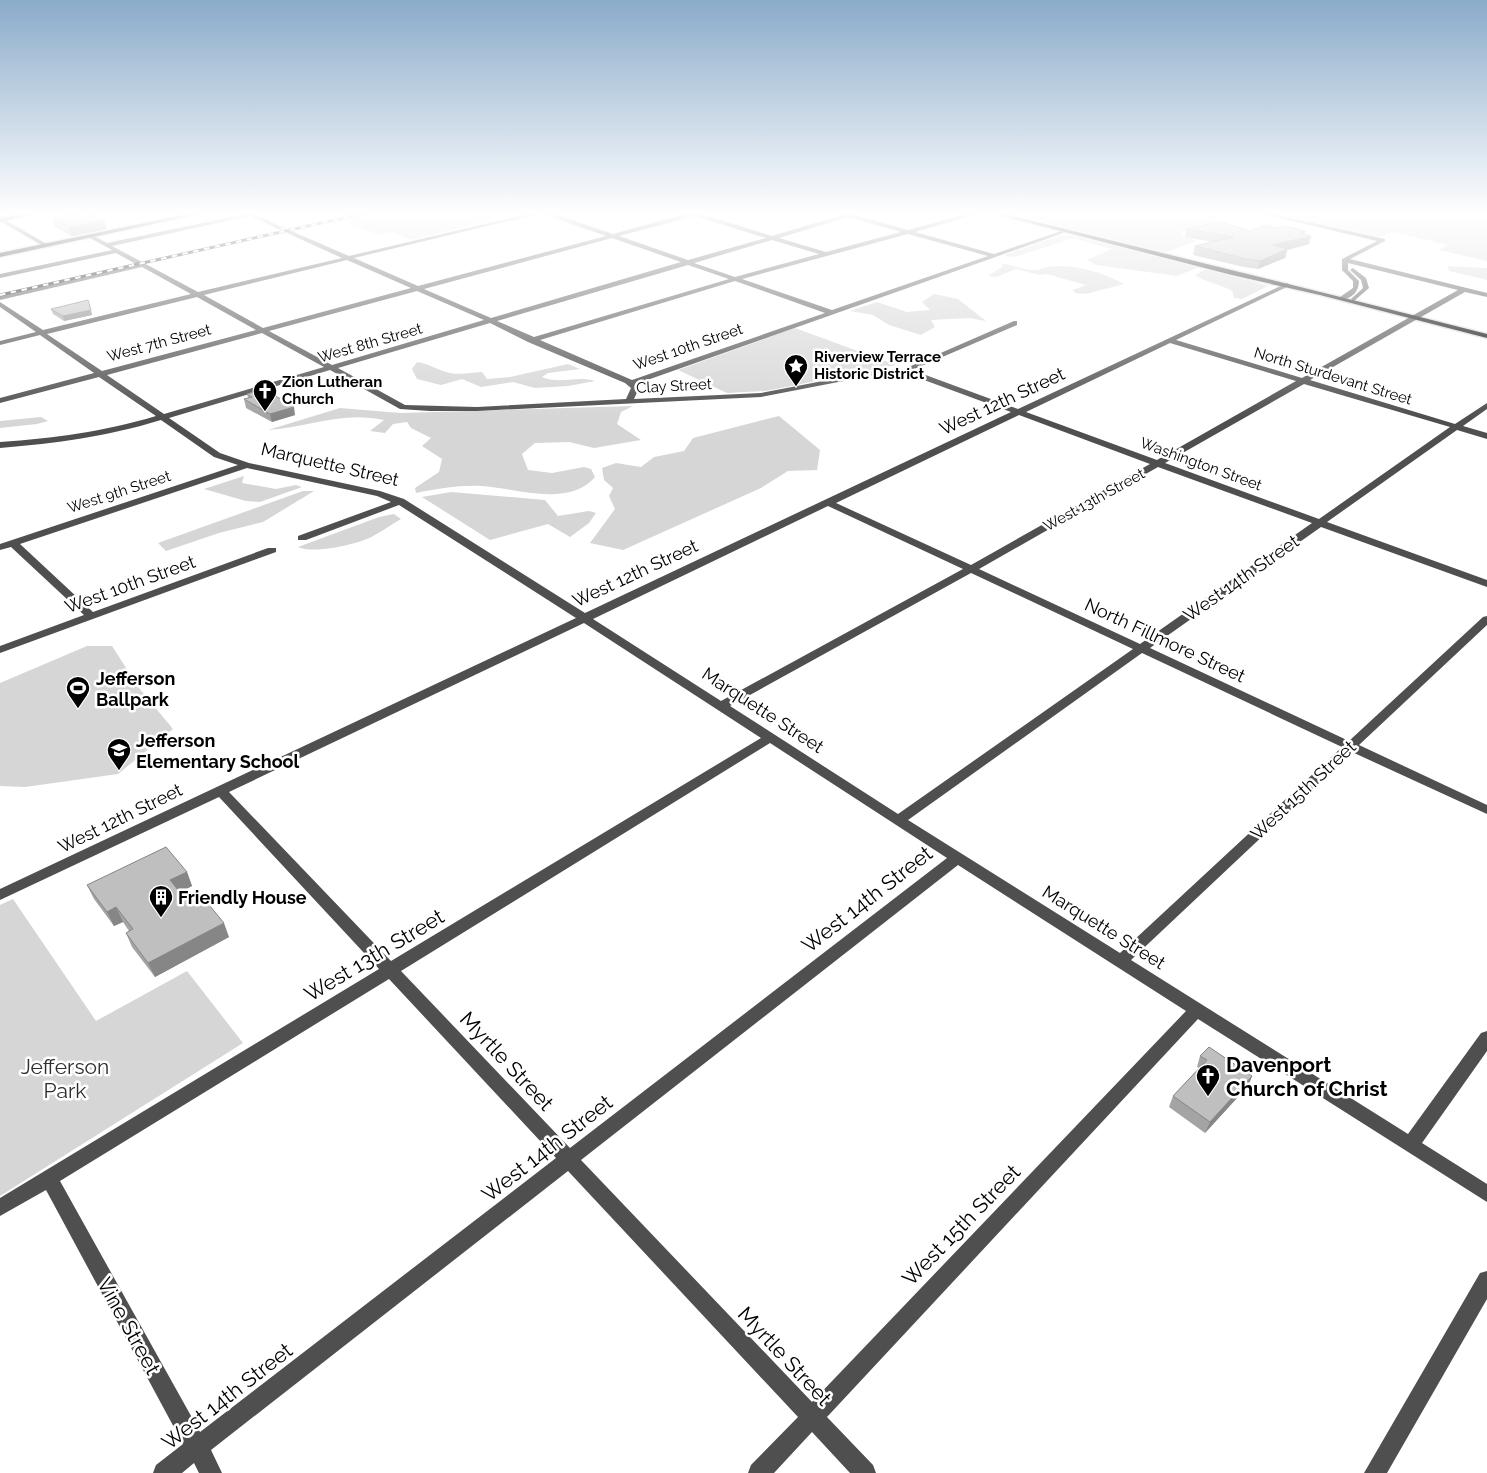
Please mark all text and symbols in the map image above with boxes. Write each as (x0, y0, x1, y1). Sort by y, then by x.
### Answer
street label: West 7th Street (105, 320, 213, 366)
street label: West 8th Street (316, 320, 424, 366)
street label: West 10th Street (631, 320, 745, 374)
street label: North Sturdevant Street (1252, 343, 1414, 409)
place label: Riverview Terrace Historic District (814, 348, 941, 383)
place icon: Riverview Terrace Historic District (783, 353, 809, 387)
street label: West 12th Street (936, 363, 1068, 439)
place label: Zion Lutheran Church (282, 373, 382, 408)
street label: Clay Street (636, 375, 712, 397)
church icon: Zion Lutheran Church (252, 378, 278, 412)
street label: Washington Street (1138, 434, 1264, 494)
street label: Marquette Street (259, 438, 401, 490)
street label: West 13th Street (1040, 465, 1148, 535)
street label: West 9th Street (65, 467, 173, 517)
street label: West 14th Street (1179, 530, 1303, 626)
street label: West 12th Street (569, 535, 701, 611)
street label: West 10th Street (62, 551, 198, 617)
street label: North Fillmore Street (1081, 594, 1249, 686)
street label: Marquette Street (698, 663, 828, 757)
place label: Jefferson Ballpark (96, 668, 175, 710)
sports icon: Jefferson Ballpark (65, 675, 91, 709)
place label: Jefferson Elementary School (136, 730, 300, 772)
street label: West 15th Street (1246, 736, 1360, 844)
school or university icon: Jefferson Elementary School (106, 737, 132, 771)
street label: West 12th Street (54, 779, 186, 857)
street label: West 14th Street (797, 840, 937, 958)
street label: Marquette Street (1039, 881, 1169, 973)
building icon: Friendly House (148, 884, 174, 918)
place label: Friendly House (178, 887, 307, 908)
street label: West 13th Street (300, 903, 448, 1007)
street label: Myrtle Street (455, 1006, 559, 1116)
place label: Davenport Church of Christ (1226, 1052, 1388, 1101)
park label: Jefferson Park (21, 1054, 109, 1103)
church icon: Davenport Church of Christ (1195, 1063, 1221, 1097)
street label: West 14th Street (477, 1089, 617, 1207)
street label: West 15th Street (897, 1159, 1025, 1291)
street label: Vine Street (92, 1273, 166, 1379)
street label: Myrtle Street (733, 1301, 837, 1411)
street label: West 14th Street (157, 1337, 297, 1455)

